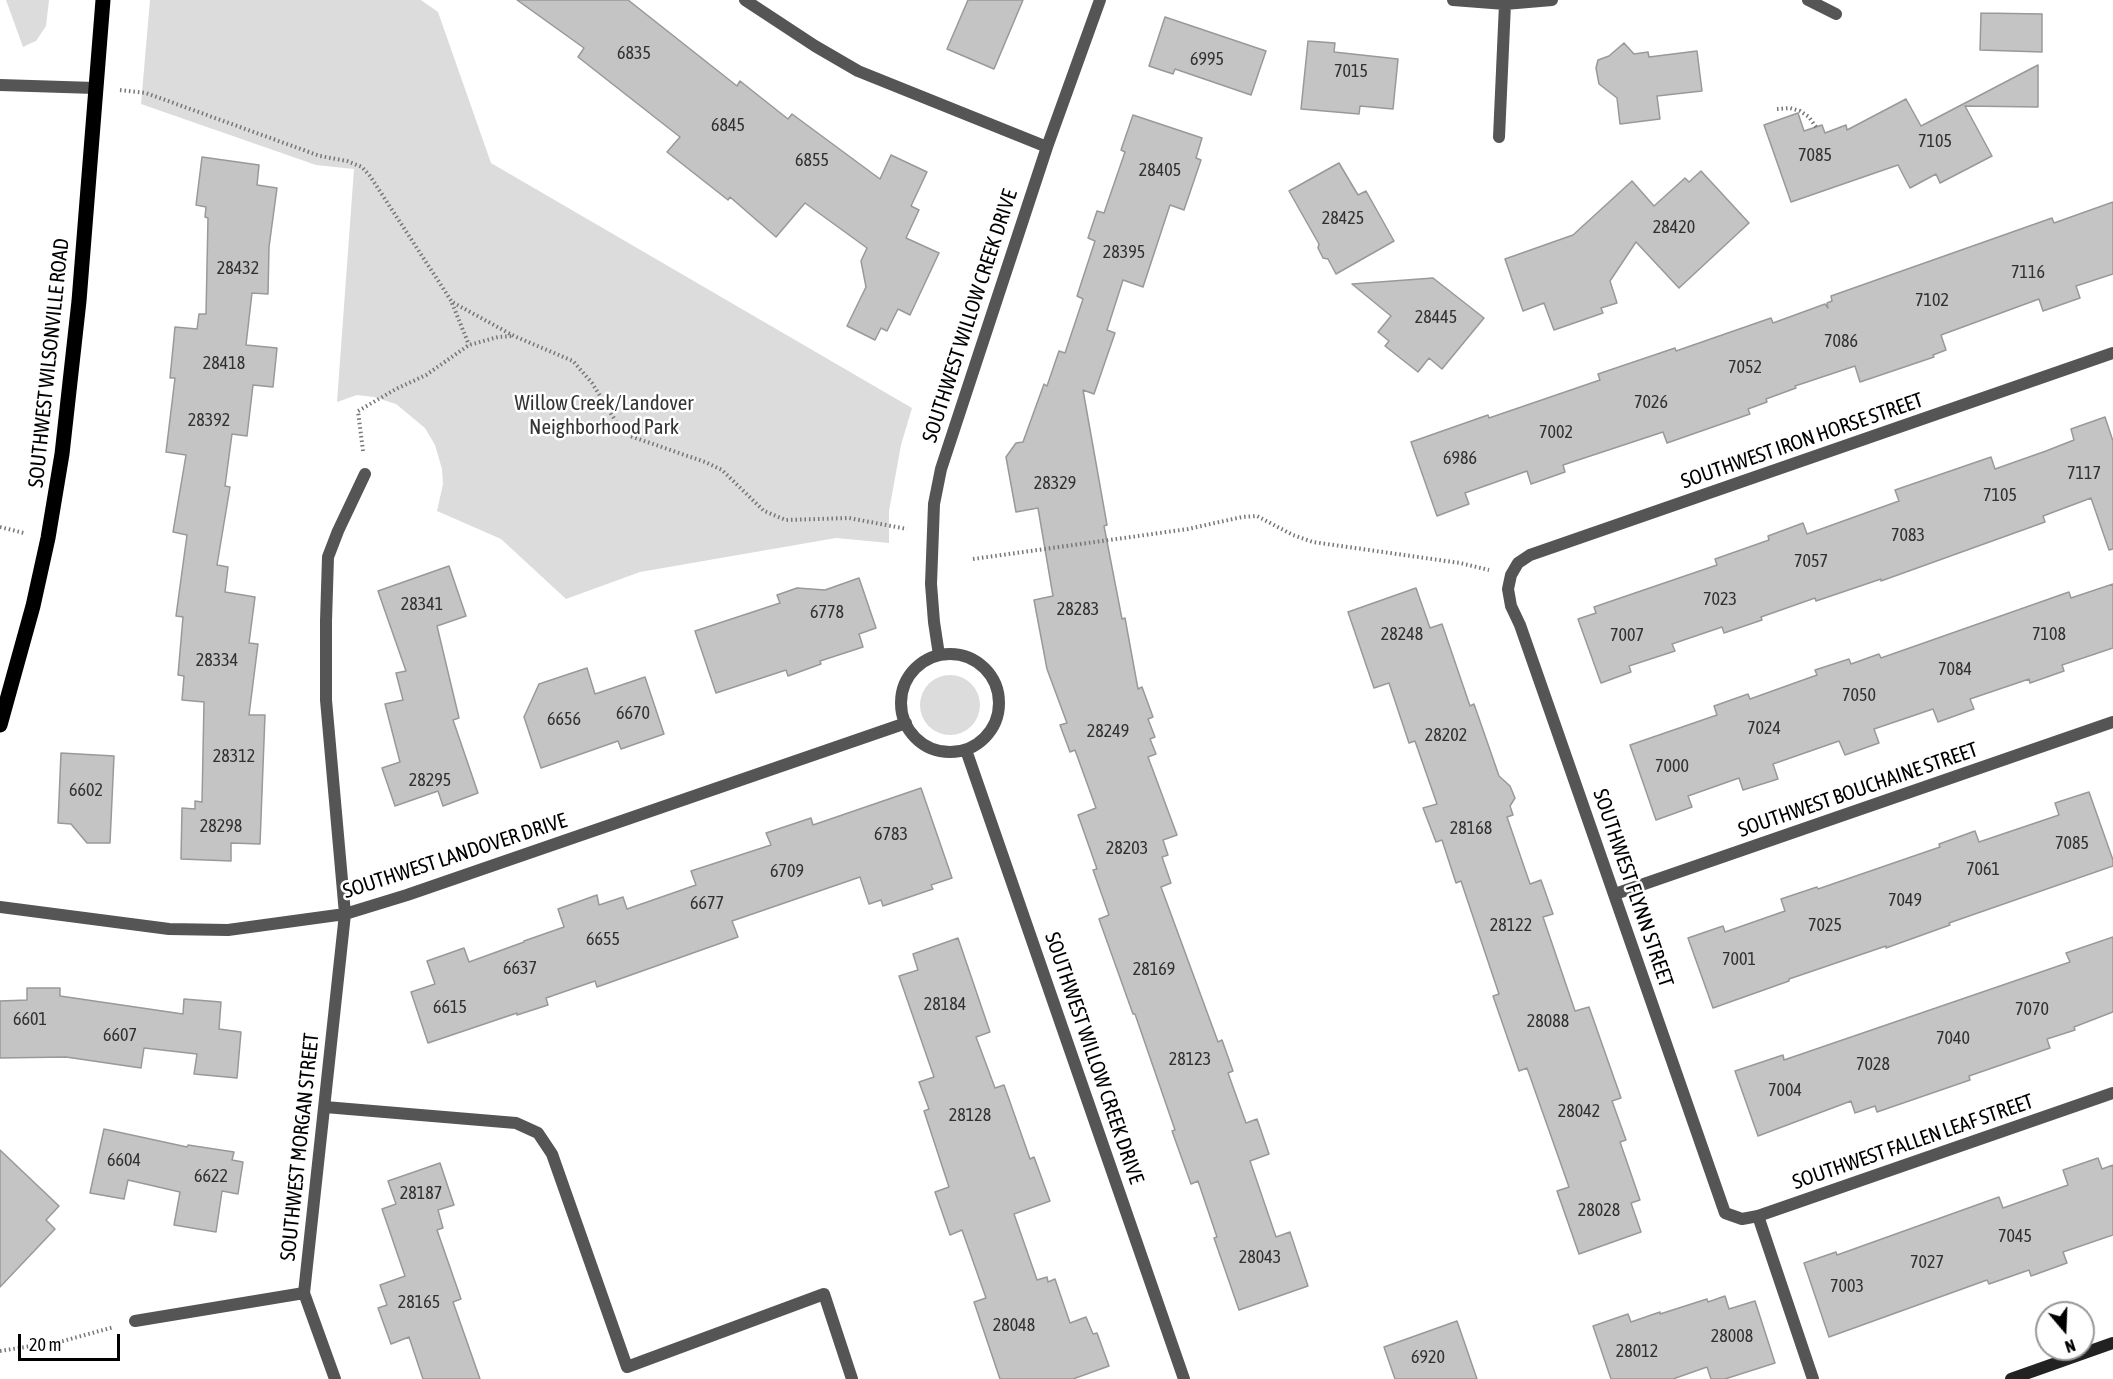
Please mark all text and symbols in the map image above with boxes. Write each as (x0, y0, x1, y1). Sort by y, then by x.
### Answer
house number: 6835 (617, 42, 651, 64)
house number: 6995 (1190, 48, 1224, 70)
house number: 7015 (1334, 60, 1368, 82)
house number: 6845 (711, 114, 745, 136)
house number: 7105 (1918, 130, 1952, 152)
house number: 7085 (1798, 144, 1832, 166)
house number: 6855 (795, 149, 829, 171)
house number: 28405 (1139, 159, 1181, 181)
street label: SOUTHWEST WILLOW CREEK DRIVE (917, 186, 1023, 446)
house number: 28425 (1322, 207, 1364, 229)
house number: 28420 (1653, 216, 1695, 238)
street label: SOUTHWEST WILSONVILLE ROAD (23, 237, 75, 489)
house number: 28395 (1103, 241, 1145, 263)
house number: 28432 (217, 257, 259, 279)
house number: 7116 (2011, 261, 2045, 283)
house number: 7102 (1915, 289, 1949, 311)
house number: 28445 (1415, 306, 1457, 328)
house number: 7086 (1824, 330, 1858, 352)
house number: 28418 (203, 352, 245, 374)
house number: 7052 (1728, 356, 1762, 378)
street label: SOUTHWEST IRON HORSE STREET (1678, 388, 1926, 494)
park label: Willow Creek/Landover Neighborhood Park (515, 390, 693, 440)
house number: 7026 (1634, 391, 1668, 413)
house number: 28392 (188, 409, 230, 431)
house number: 7002 (1539, 421, 1573, 443)
house number: 6986 (1443, 447, 1477, 469)
house number: 7117 (2067, 462, 2101, 484)
house number: 28329 (1034, 472, 1076, 494)
house number: 7105 (1983, 484, 2017, 506)
house number: 7083 (1891, 524, 1925, 546)
house number: 7057 (1794, 550, 1828, 572)
house number: 7023 (1703, 588, 1737, 610)
house number: 28341 (401, 593, 443, 615)
house number: 28283 (1057, 598, 1099, 620)
house number: 6778 (810, 601, 844, 623)
house number: 28248 (1381, 623, 1423, 645)
house number: 7108 (2032, 623, 2066, 645)
house number: 7007 (1610, 624, 1644, 646)
house number: 28334 (196, 649, 238, 671)
house number: 7084 (1938, 658, 1972, 680)
house number: 7050 (1842, 684, 1876, 706)
house number: 6670 (616, 702, 650, 724)
house number: 6656 (547, 708, 581, 730)
house number: 7024 (1747, 717, 1781, 739)
house number: 28249 (1087, 720, 1129, 742)
house number: 28202 (1425, 724, 1467, 746)
street label: SOUTHWEST BOUCHAINE STREET (1735, 737, 1981, 843)
house number: 28312 (213, 745, 255, 767)
house number: 7000 (1655, 755, 1689, 777)
house number: 28295 (409, 769, 451, 791)
house number: 6602 (69, 779, 103, 801)
street label: SOUTHWEST FLYNN STREET (1587, 786, 1679, 990)
street label: SOUTHWEST LANDOVER DRIVE (340, 808, 570, 904)
house number: 28298 (200, 815, 242, 837)
house number: 28168 (1450, 817, 1492, 839)
house number: 6783 (874, 823, 908, 845)
house number: 7085 (2055, 832, 2089, 854)
house number: 28203 (1106, 837, 1148, 859)
house number: 7061 (1966, 858, 2000, 880)
house number: 6709 (770, 860, 804, 882)
house number: 7049 (1888, 889, 1922, 911)
house number: 6677 (690, 892, 724, 914)
house number: 28122 (1490, 914, 1532, 936)
house number: 7025 (1808, 914, 1842, 936)
house number: 6655 (586, 928, 620, 950)
street label: SOUTHWEST WILLOW CREEK DRIVE (1039, 929, 1149, 1187)
house number: 7001 (1722, 948, 1756, 970)
house number: 6637 (503, 957, 537, 979)
house number: 28169 (1133, 958, 1175, 980)
house number: 28184 (924, 993, 966, 1015)
house number: 6615 (433, 996, 467, 1018)
house number: 7070 (2015, 998, 2049, 1020)
house number: 6601 (13, 1008, 47, 1030)
house number: 28088 (1527, 1010, 1569, 1032)
house number: 6607 (103, 1024, 137, 1046)
house number: 7040 (1936, 1027, 1970, 1049)
street label: SOUTHWEST MORGAN STREET (276, 1032, 324, 1262)
house number: 28123 (1169, 1048, 1211, 1070)
house number: 7028 (1856, 1053, 1890, 1075)
house number: 7004 (1768, 1079, 1802, 1101)
street label: SOUTHWEST FALLEN LEAF STREET (1789, 1089, 2037, 1195)
house number: 28042 (1558, 1100, 1600, 1122)
house number: 28128 (949, 1104, 991, 1126)
house number: 6604 (107, 1149, 141, 1171)
house number: 6622 (194, 1165, 228, 1187)
house number: 28187 (400, 1182, 442, 1204)
house number: 28028 (1578, 1199, 1620, 1221)
house number: 7045 (1998, 1225, 2032, 1247)
house number: 28043 (1239, 1246, 1281, 1268)
house number: 7027 (1910, 1251, 1944, 1273)
house number: 7003 (1830, 1275, 1864, 1297)
house number: 28165 (398, 1291, 440, 1313)
north arrow (2035, 1301, 2095, 1361)
house number: 28048 (993, 1314, 1035, 1336)
scale bar (21, 1322, 123, 1360)
house number: 28008 (1711, 1325, 1753, 1347)
text: 20 m (29, 1334, 61, 1355)
text: N (2063, 1336, 2078, 1356)
house number: 28012 (1616, 1340, 1658, 1362)
house number: 6920 (1411, 1346, 1445, 1368)

